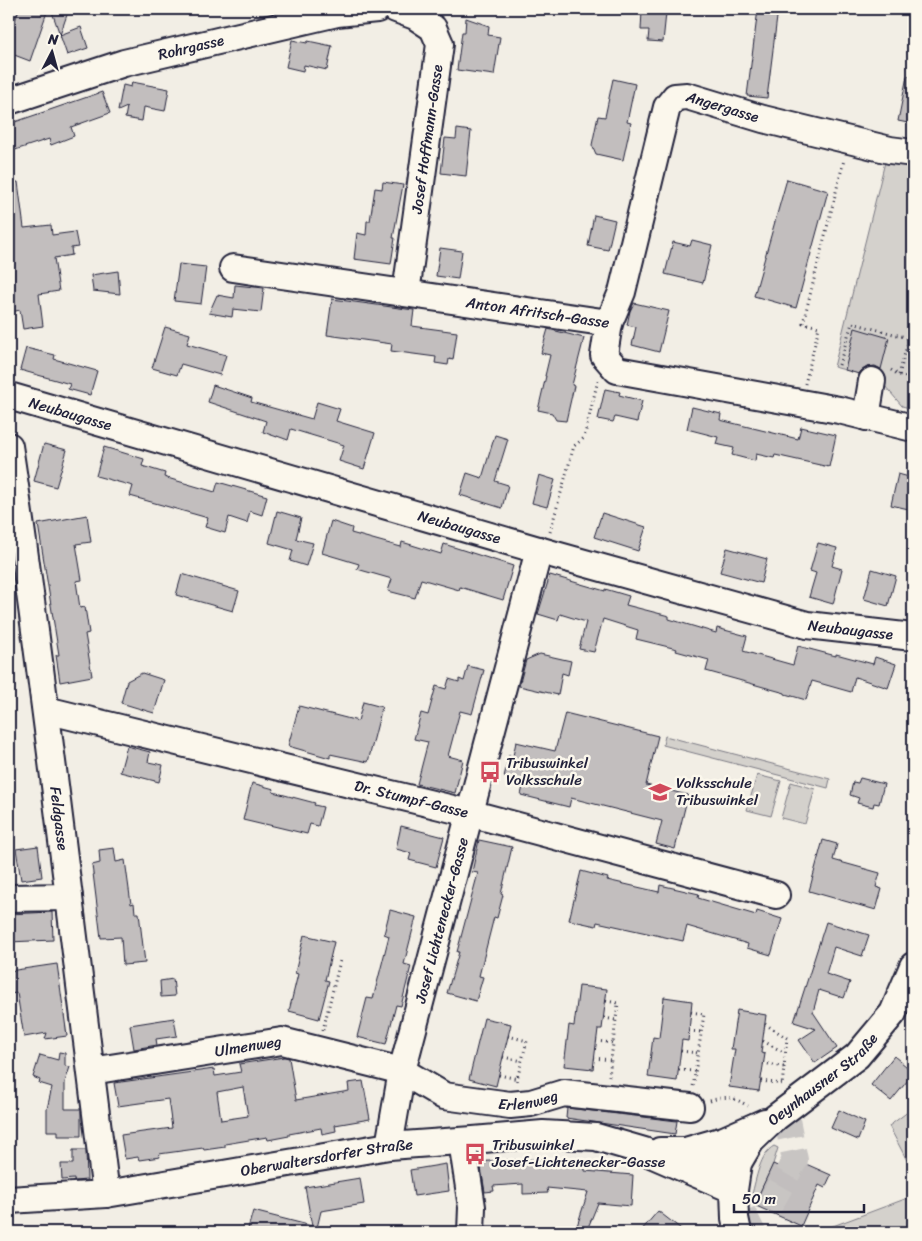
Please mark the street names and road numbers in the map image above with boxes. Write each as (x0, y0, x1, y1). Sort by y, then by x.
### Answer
street label: Rohrgasse (156, 27, 227, 68)
street label: Josef Hoffmann-Gasse (404, 63, 450, 216)
street label: Angergasse (682, 83, 762, 130)
street label: Anton Afritsch-Gasse (463, 289, 611, 336)
street label: Neubaugasse (26, 389, 115, 438)
street label: Neubaugasse (415, 503, 504, 551)
street label: Neubaugasse (807, 612, 894, 648)
street label: Dr. Stumpf-Gasse (352, 773, 471, 825)
street label: Feldgasse (42, 785, 76, 852)
street label: Josef Lichtenecker-Gasse (407, 834, 476, 1007)
street label: Oeynhausner Straße (761, 1027, 884, 1132)
street label: Ulmenweg (213, 1028, 284, 1064)
street label: Erlenweg (497, 1082, 562, 1118)
street label: Oberwaltersdorfer Straße (239, 1131, 414, 1184)

